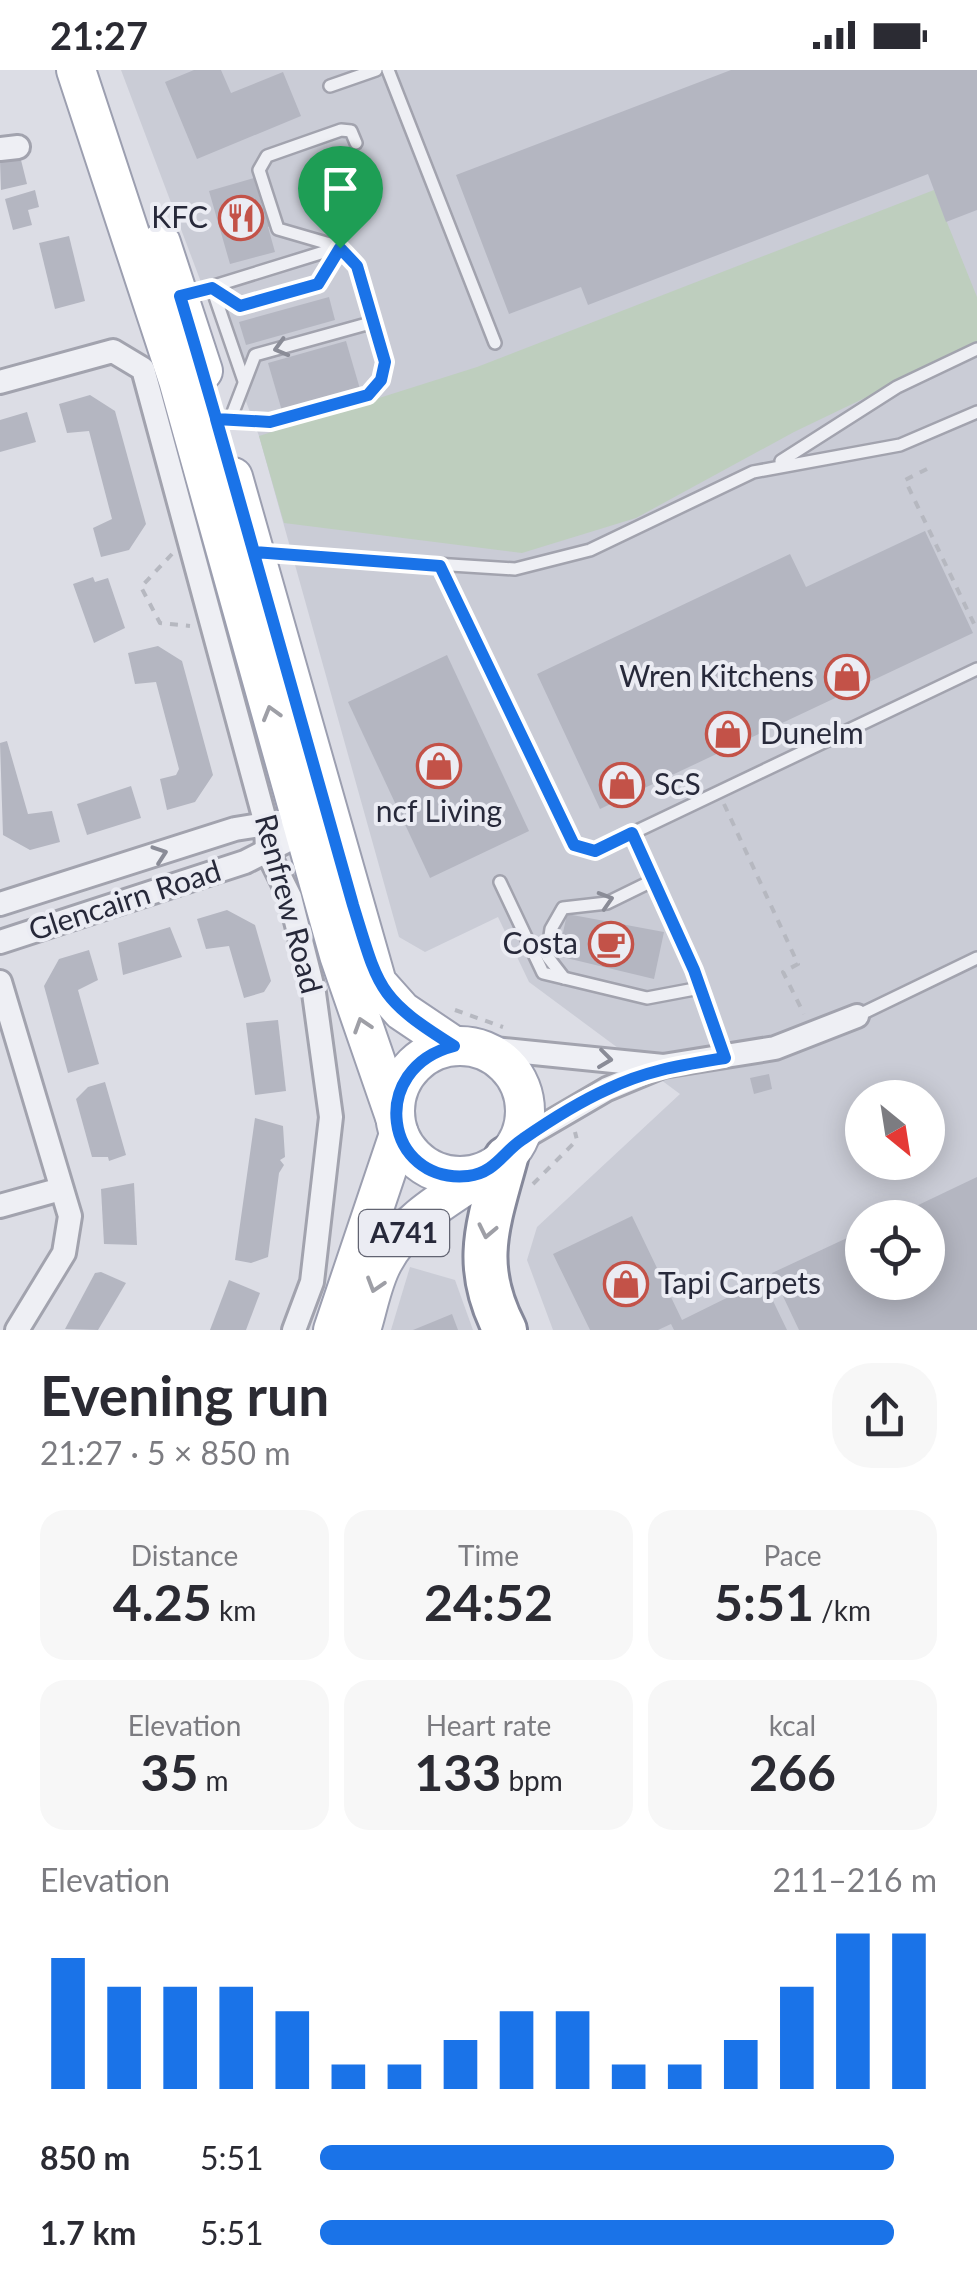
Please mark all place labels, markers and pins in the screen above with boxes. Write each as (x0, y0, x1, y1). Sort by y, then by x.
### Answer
pin (298, 146, 383, 249)
restaurant icon: KFC (218, 195, 264, 241)
place label: KFC (151, 198, 208, 234)
shop icon: Wren Kitchens (824, 654, 870, 700)
place label: Wren Kitchens (619, 657, 814, 693)
shop icon: Dunelm (705, 711, 751, 757)
place label: Dunelm (760, 714, 864, 750)
shop icon: ncf Living (416, 743, 462, 789)
shop icon: ScS (599, 762, 645, 808)
place label: ScS (654, 765, 701, 801)
place label: ncf Living (376, 792, 502, 828)
cafe icon: Costa (588, 921, 634, 967)
place label: Costa (503, 924, 578, 960)
shop icon: Tapi Carpets (603, 1261, 649, 1307)
place label: Tapi Carpets (658, 1264, 821, 1300)

